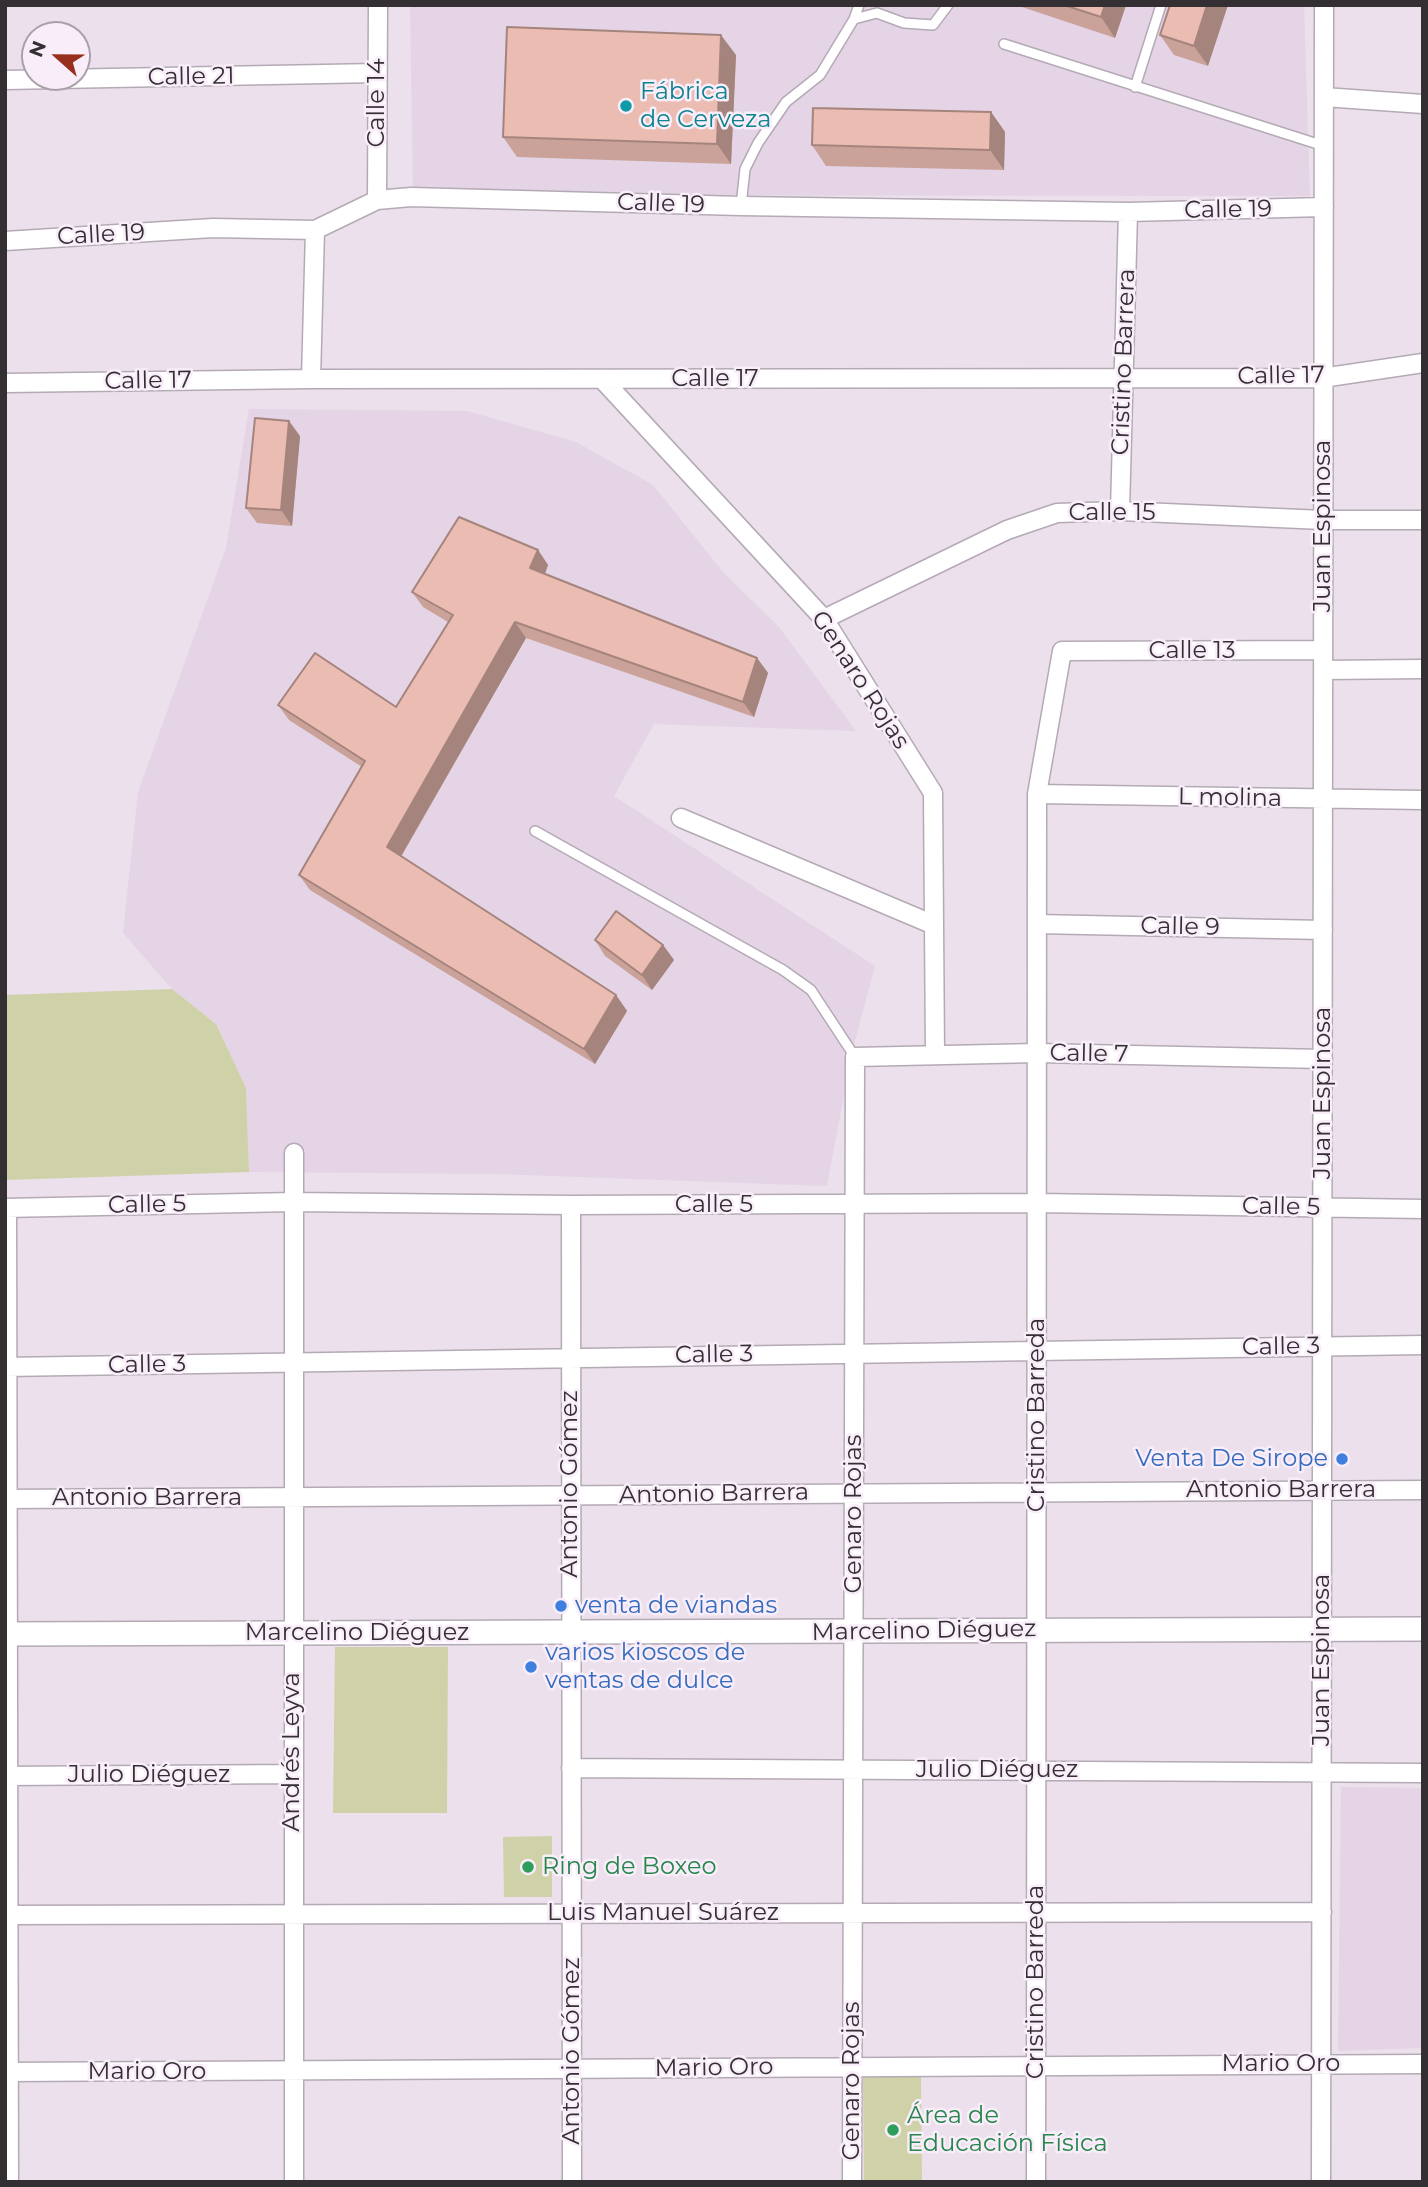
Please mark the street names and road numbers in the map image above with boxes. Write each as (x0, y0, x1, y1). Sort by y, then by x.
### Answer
street label: Calle 14 (363, 58, 391, 148)
street label: Calle 21 (147, 62, 235, 92)
street label: Calle 19 (617, 188, 705, 220)
street label: Calle 19 (1184, 195, 1272, 225)
street label: Calle 19 (56, 218, 146, 252)
street label: Cristino Barrera (1106, 268, 1142, 456)
street label: Calle 17 (1237, 361, 1325, 391)
street label: Calle 17 (671, 365, 759, 393)
street label: Calle 17 (104, 366, 192, 396)
street label: Juan Espinosa (1309, 440, 1337, 612)
street label: Calle 15 (1069, 499, 1155, 527)
street label: Genaro Rojas (805, 606, 915, 754)
street label: Calle 13 (1149, 637, 1235, 665)
street label: L molina (1178, 783, 1282, 813)
street label: Calle 9 (1140, 912, 1220, 942)
street label: Juan Espinosa (1309, 1007, 1337, 1179)
street label: Calle 7 (1049, 1039, 1129, 1069)
street label: Calle 5 (108, 1190, 186, 1220)
street label: Calle 5 (675, 1191, 753, 1219)
street label: Calle 5 (1242, 1192, 1320, 1222)
street label: Cristino Barreda (1023, 1318, 1051, 1512)
street label: Calle 3 (1242, 1332, 1320, 1362)
street label: Calle 3 (675, 1340, 753, 1370)
street label: Calle 3 (108, 1350, 186, 1380)
street label: Antonio Gómez (556, 1390, 584, 1578)
street label: Genaro Rojas (840, 1435, 868, 1593)
street label: Antonio Barrera (1186, 1476, 1376, 1504)
street label: Antonio Barrera (619, 1478, 809, 1510)
street label: Antonio Barrera (52, 1484, 242, 1512)
street label: Juan Espinosa (1308, 1574, 1336, 1746)
street label: Marcelino Diéguez (811, 1615, 1037, 1647)
street label: Marcelino Diéguez (245, 1619, 469, 1647)
street label: Andrés Leyva (278, 1672, 306, 1832)
street label: Julio Diéguez (916, 1756, 1078, 1784)
street label: Julio Diéguez (68, 1761, 230, 1789)
street label: Cristino Barreda (1022, 1885, 1050, 2079)
street label: Luis Manuel Suárez (547, 1899, 779, 1927)
street label: Antonio Gómez (558, 1957, 586, 2145)
street label: Genaro Rojas (838, 2002, 866, 2160)
street label: Mario Oro (1222, 2050, 1340, 2078)
street label: Mario Oro (654, 2053, 774, 2083)
street label: Mario Oro (88, 2058, 206, 2086)

